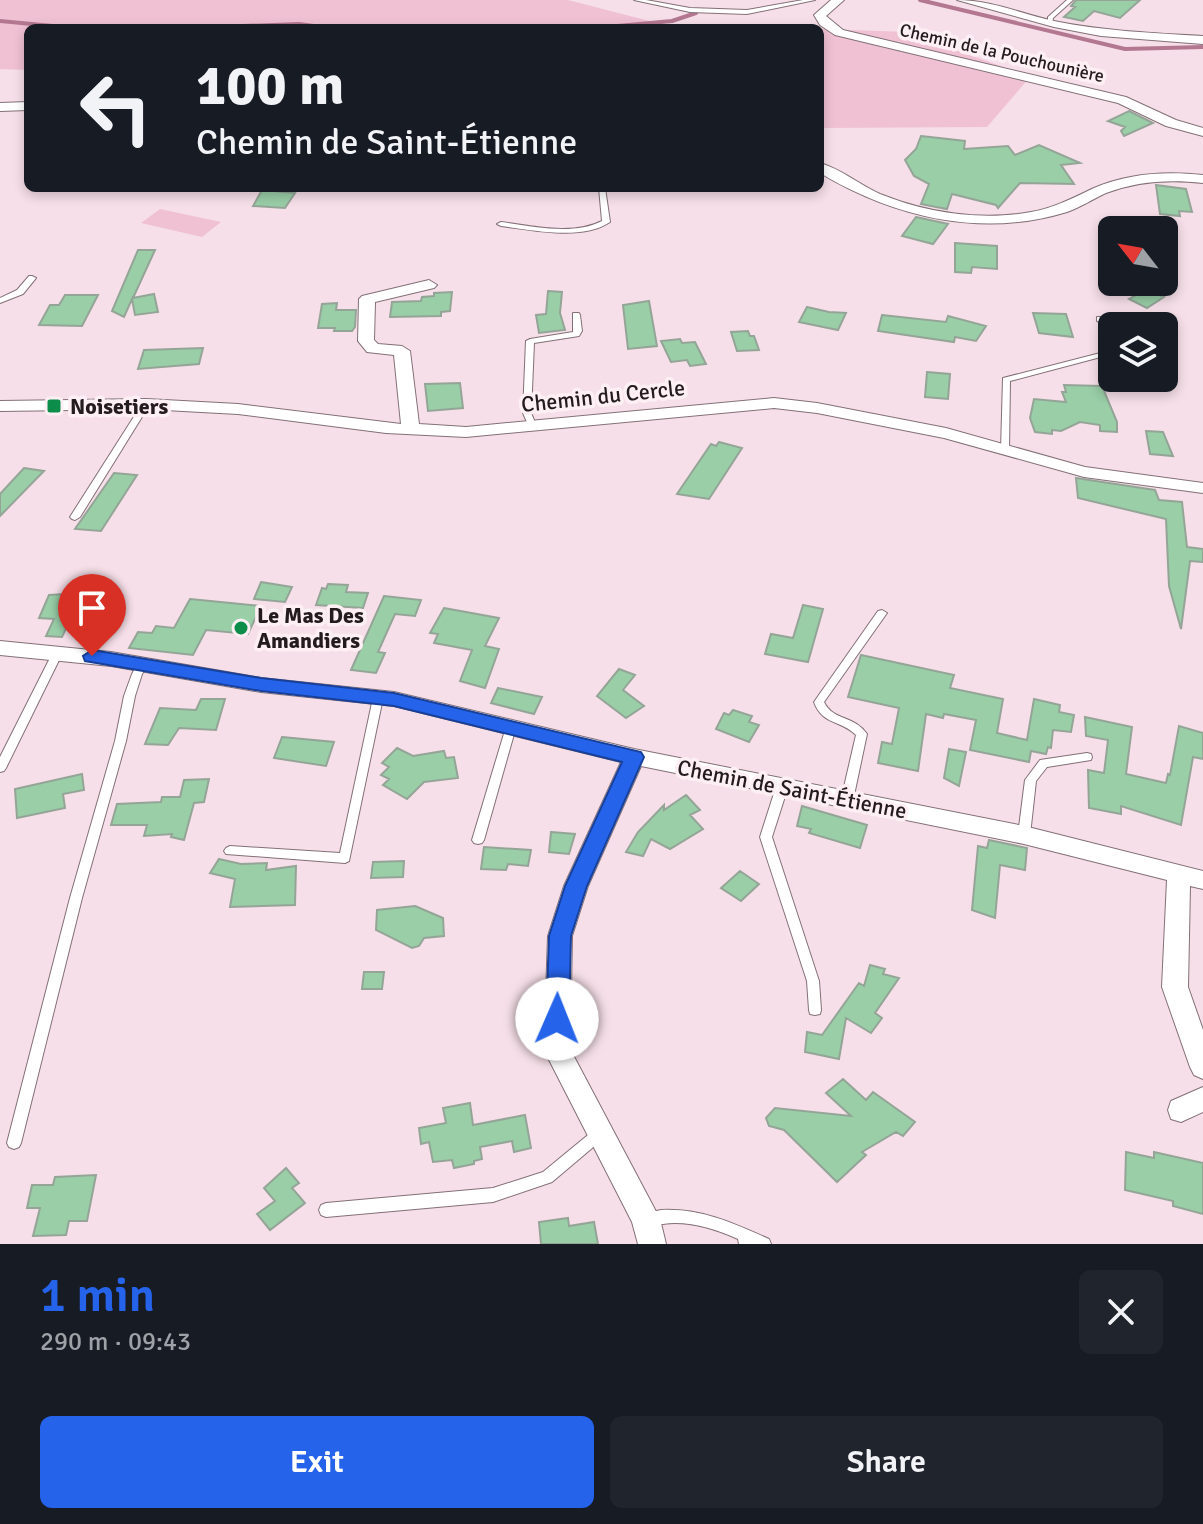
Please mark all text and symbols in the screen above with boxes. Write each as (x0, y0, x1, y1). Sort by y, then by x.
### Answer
street label: Chemin de la Pouchounière (898, 19, 1106, 87)
text: 100 m (196, 51, 344, 120)
icon: left (64, 56, 168, 160)
text: Chemin de Saint-Étienne (196, 120, 577, 165)
north arrow (1098, 216, 1178, 296)
map controls (1098, 216, 1178, 392)
button: layers (1098, 312, 1178, 392)
street label: Chemin du Cercle (520, 374, 686, 418)
place label: Noisetiers (70, 393, 168, 420)
marker: Noisetiers (45, 397, 63, 415)
pin (58, 574, 126, 656)
icon: arrive (70, 586, 114, 630)
place label: Le Mas Des Amandiers (257, 602, 364, 654)
marker: Le Mas Des Amandiers (232, 619, 250, 637)
street label: Chemin de Saint-Étienne (675, 754, 909, 824)
position arrow (515, 977, 599, 1061)
text: 1 min (40, 1266, 155, 1325)
button: close (1079, 1270, 1163, 1354)
text: 290 m · 09:43 (40, 1326, 191, 1358)
button: Exit (40, 1416, 594, 1508)
button: Share (610, 1416, 1163, 1508)

